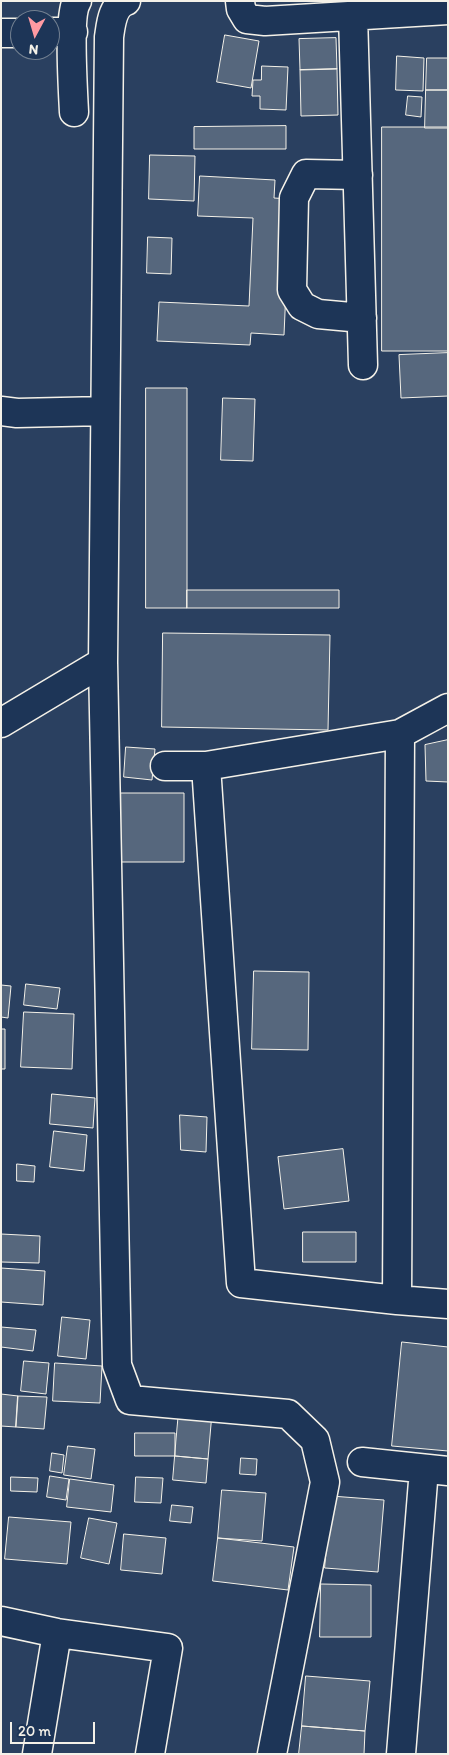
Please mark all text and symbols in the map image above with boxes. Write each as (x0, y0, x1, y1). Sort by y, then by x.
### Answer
north arrow (10, 10, 60, 60)
text: N (28, 40, 39, 58)
scale bar (12, 1712, 98, 1744)
text: 20 m (18, 1722, 51, 1740)

